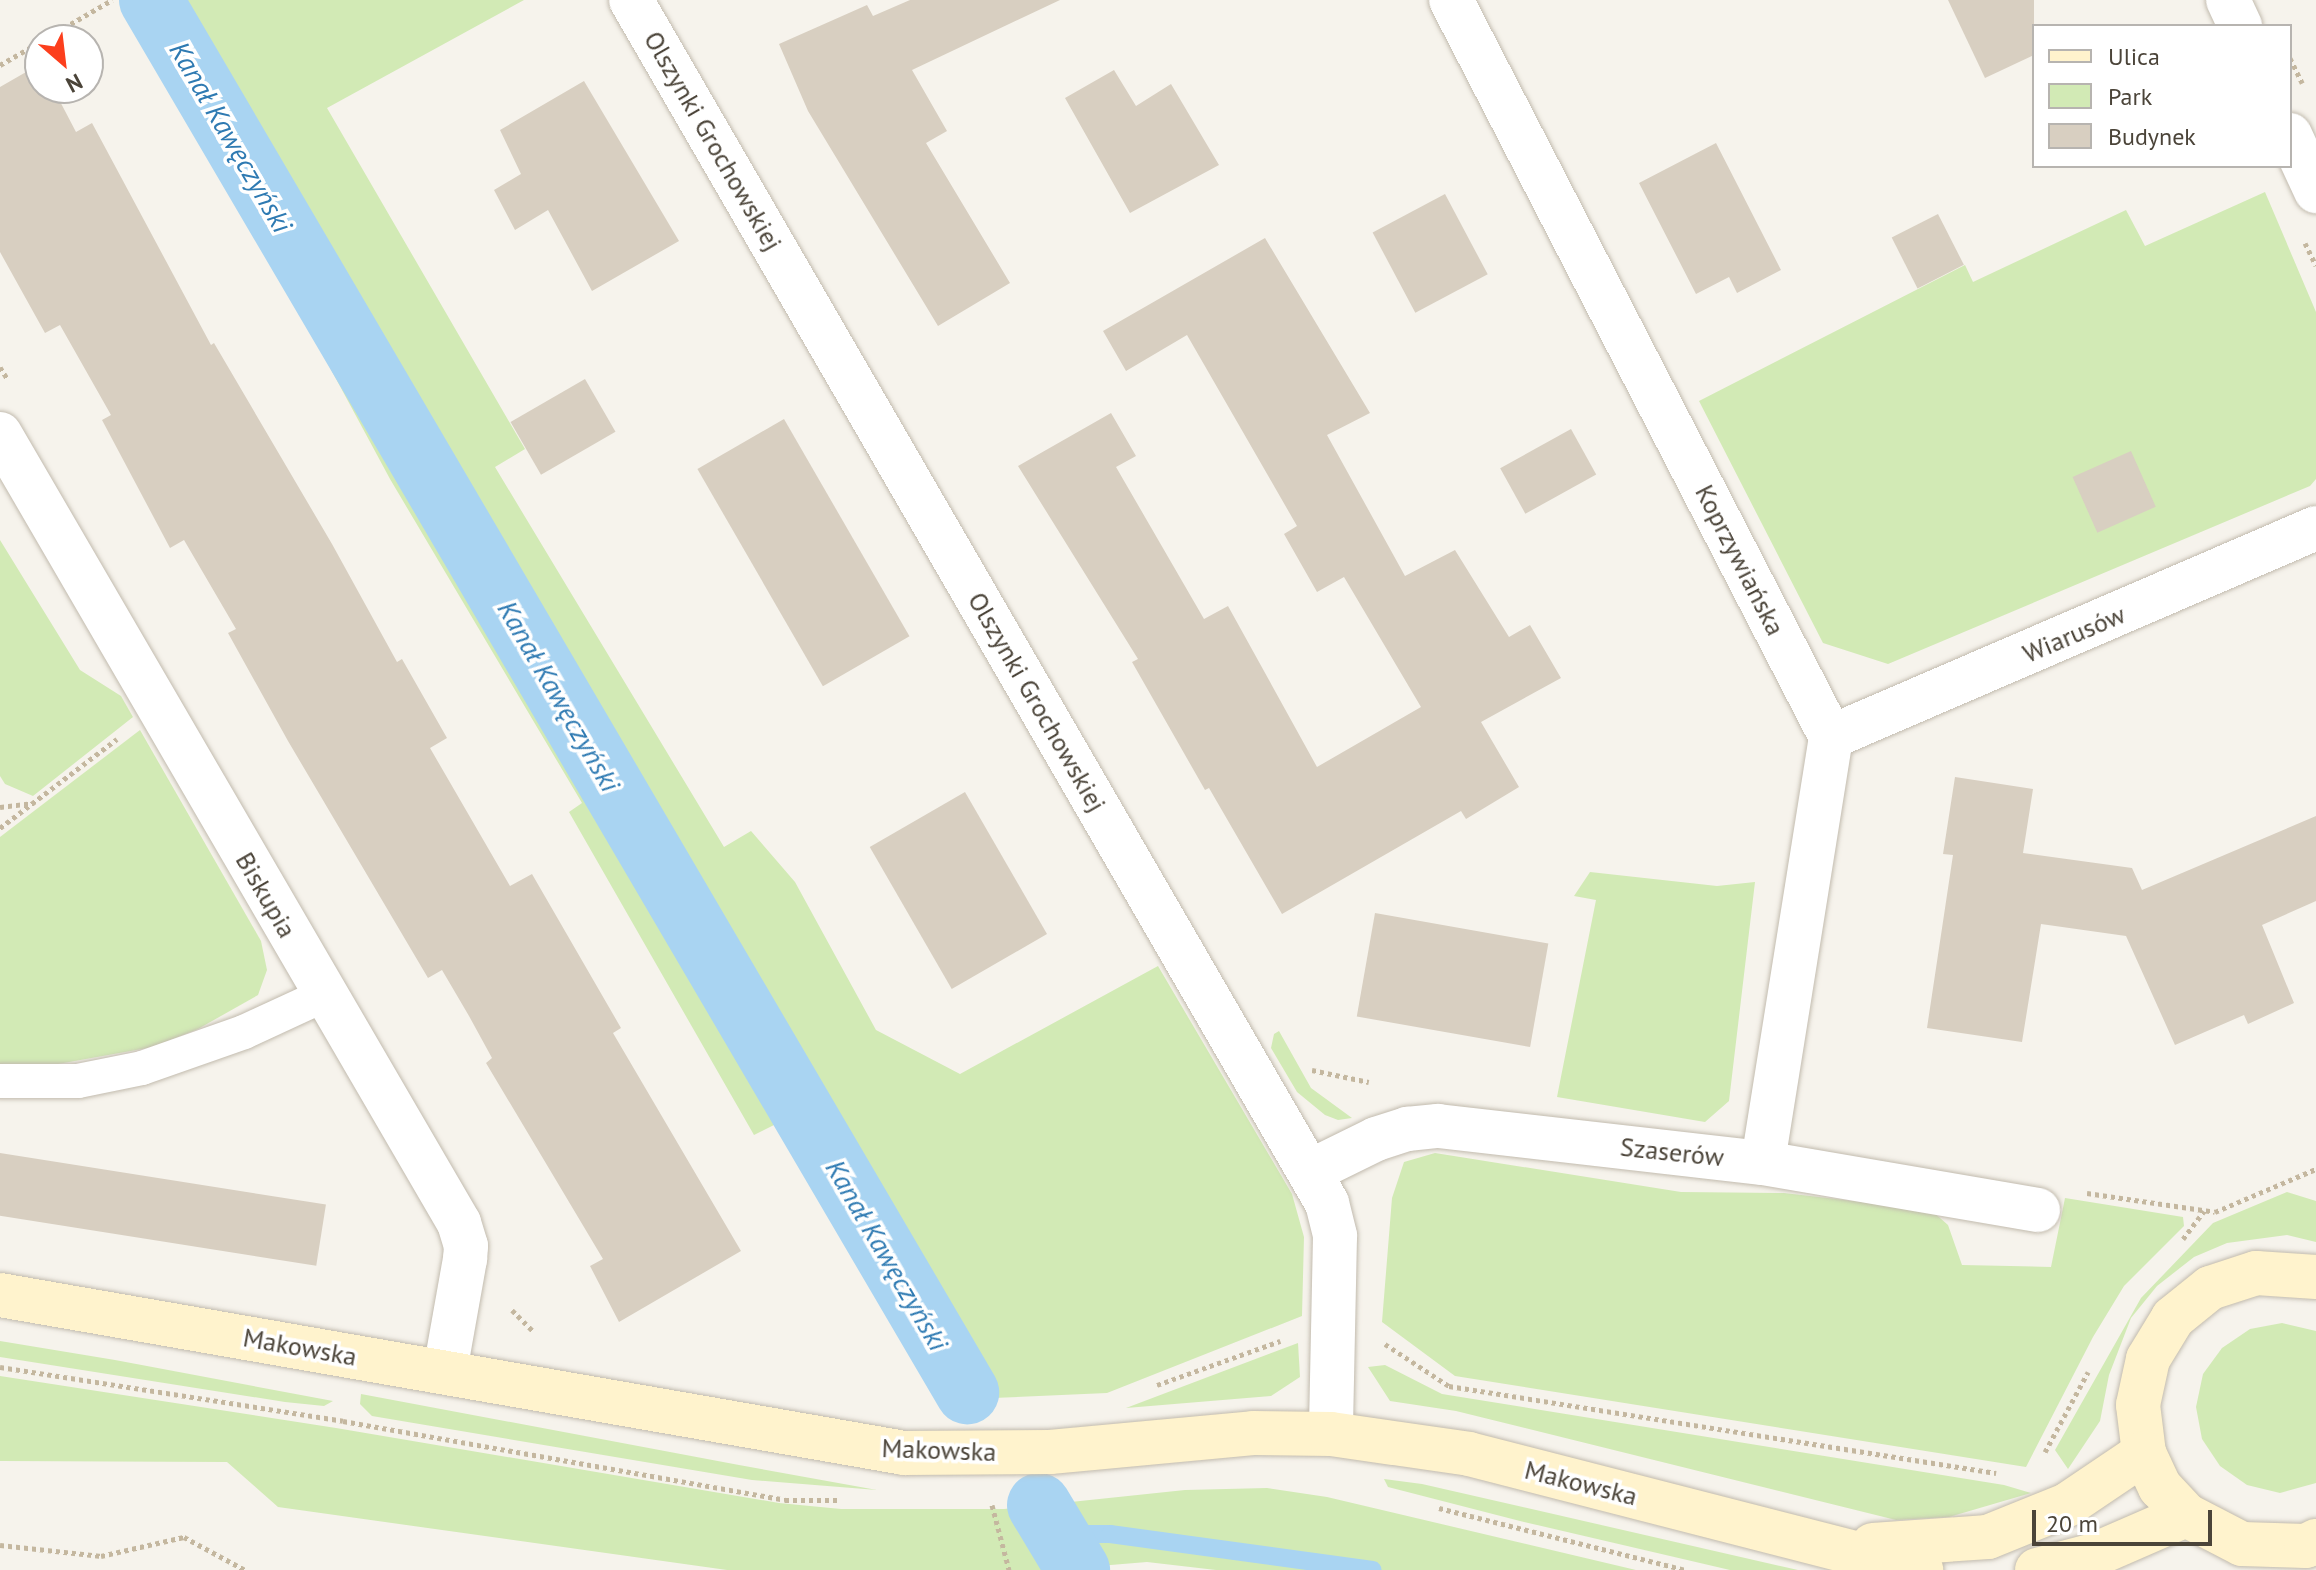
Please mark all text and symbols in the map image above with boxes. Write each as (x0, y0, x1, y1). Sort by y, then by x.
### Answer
north arrow (24, 24, 104, 104)
legend (2032, 24, 2292, 168)
street label: Olszynki Grochowskiej (637, 26, 789, 256)
water label: Kanał Kawęczyński (163, 35, 299, 239)
text: Ulica (2108, 41, 2160, 72)
text: N (61, 68, 87, 99)
text: Park (2108, 81, 2152, 112)
text: Budynek (2108, 121, 2196, 152)
street label: Koprzywiańska (1689, 480, 1791, 640)
street label: Olszynki Grochowskiej (961, 587, 1113, 817)
water label: Kanał Kawęczyński (491, 594, 627, 798)
street label: Wiarusów (2018, 599, 2130, 669)
street label: Biskupia (229, 847, 303, 943)
street label: Szaserów (1619, 1131, 1725, 1173)
water label: Kanał Kawęczyński (819, 1153, 955, 1357)
street label: Makowska (241, 1322, 359, 1372)
street label: Makowska (881, 1432, 997, 1468)
street label: Makowska (1522, 1454, 1640, 1512)
scale bar (2036, 1494, 2216, 1544)
text: 20 m (2046, 1508, 2098, 1539)

